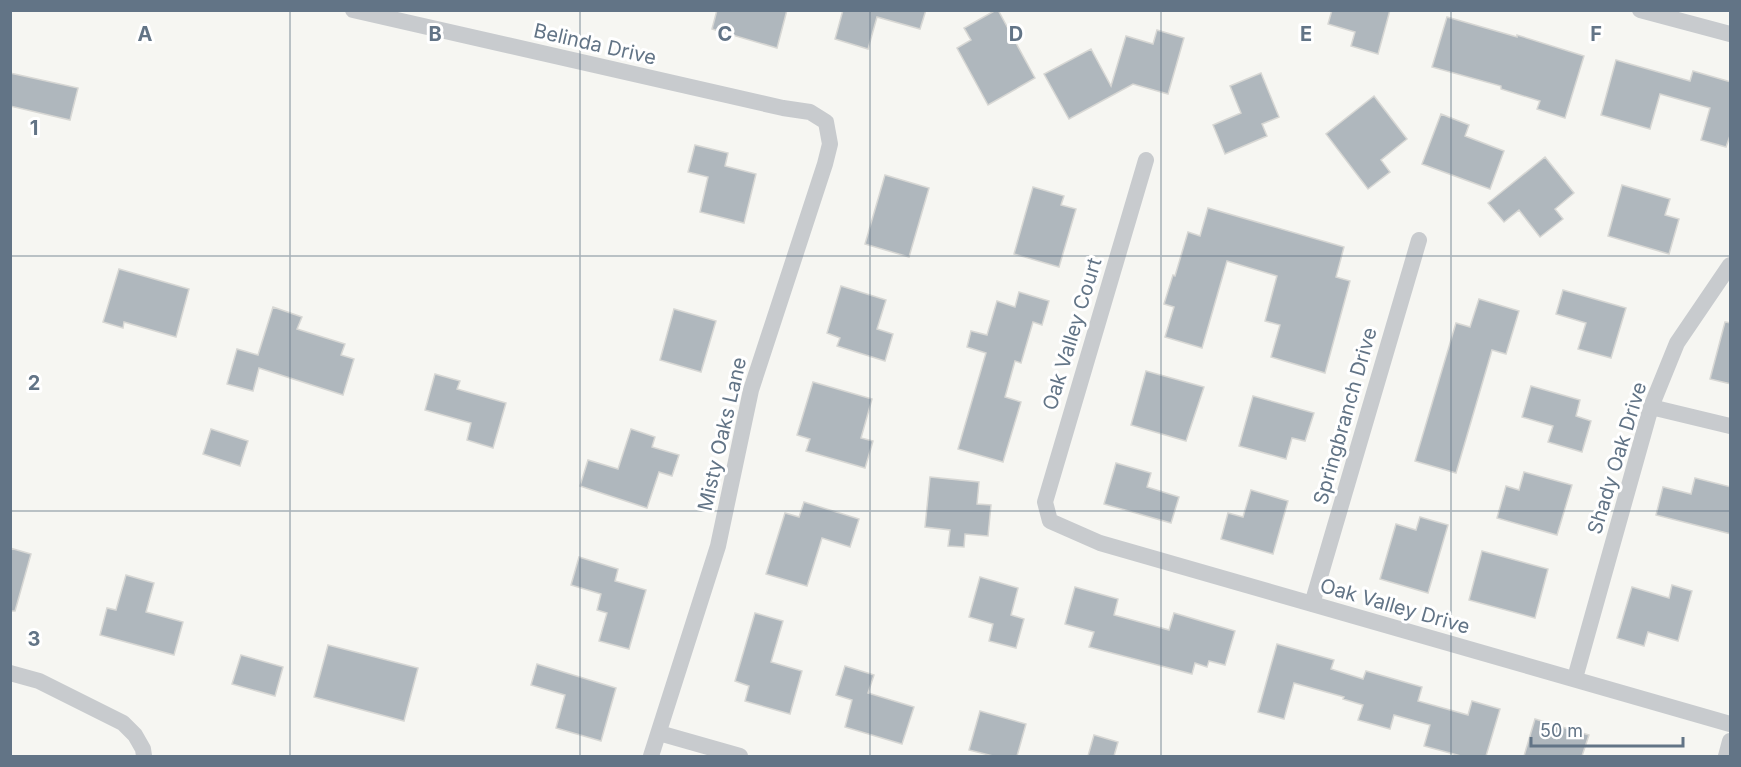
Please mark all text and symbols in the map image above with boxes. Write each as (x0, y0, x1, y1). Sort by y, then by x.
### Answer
street label: Belinda Drive (531, 18, 659, 70)
text: A (138, 22, 153, 46)
text: B (428, 22, 442, 46)
text: C (718, 22, 732, 46)
text: D (1009, 22, 1023, 46)
text: E (1300, 22, 1312, 46)
text: F (1590, 22, 1602, 46)
text: 1 (30, 116, 38, 140)
street label: Oak Valley Court (1037, 255, 1107, 413)
street label: Springbranch Drive (1308, 325, 1382, 507)
street label: Misty Oaks Lane (693, 355, 751, 513)
text: 2 (28, 371, 40, 395)
street label: Shady Oak Drive (1582, 379, 1652, 537)
street label: Oak Valley Drive (1317, 573, 1473, 639)
text: 3 (28, 627, 40, 651)
scale bar (1531, 710, 1682, 748)
text: 50 m (1540, 720, 1583, 741)

